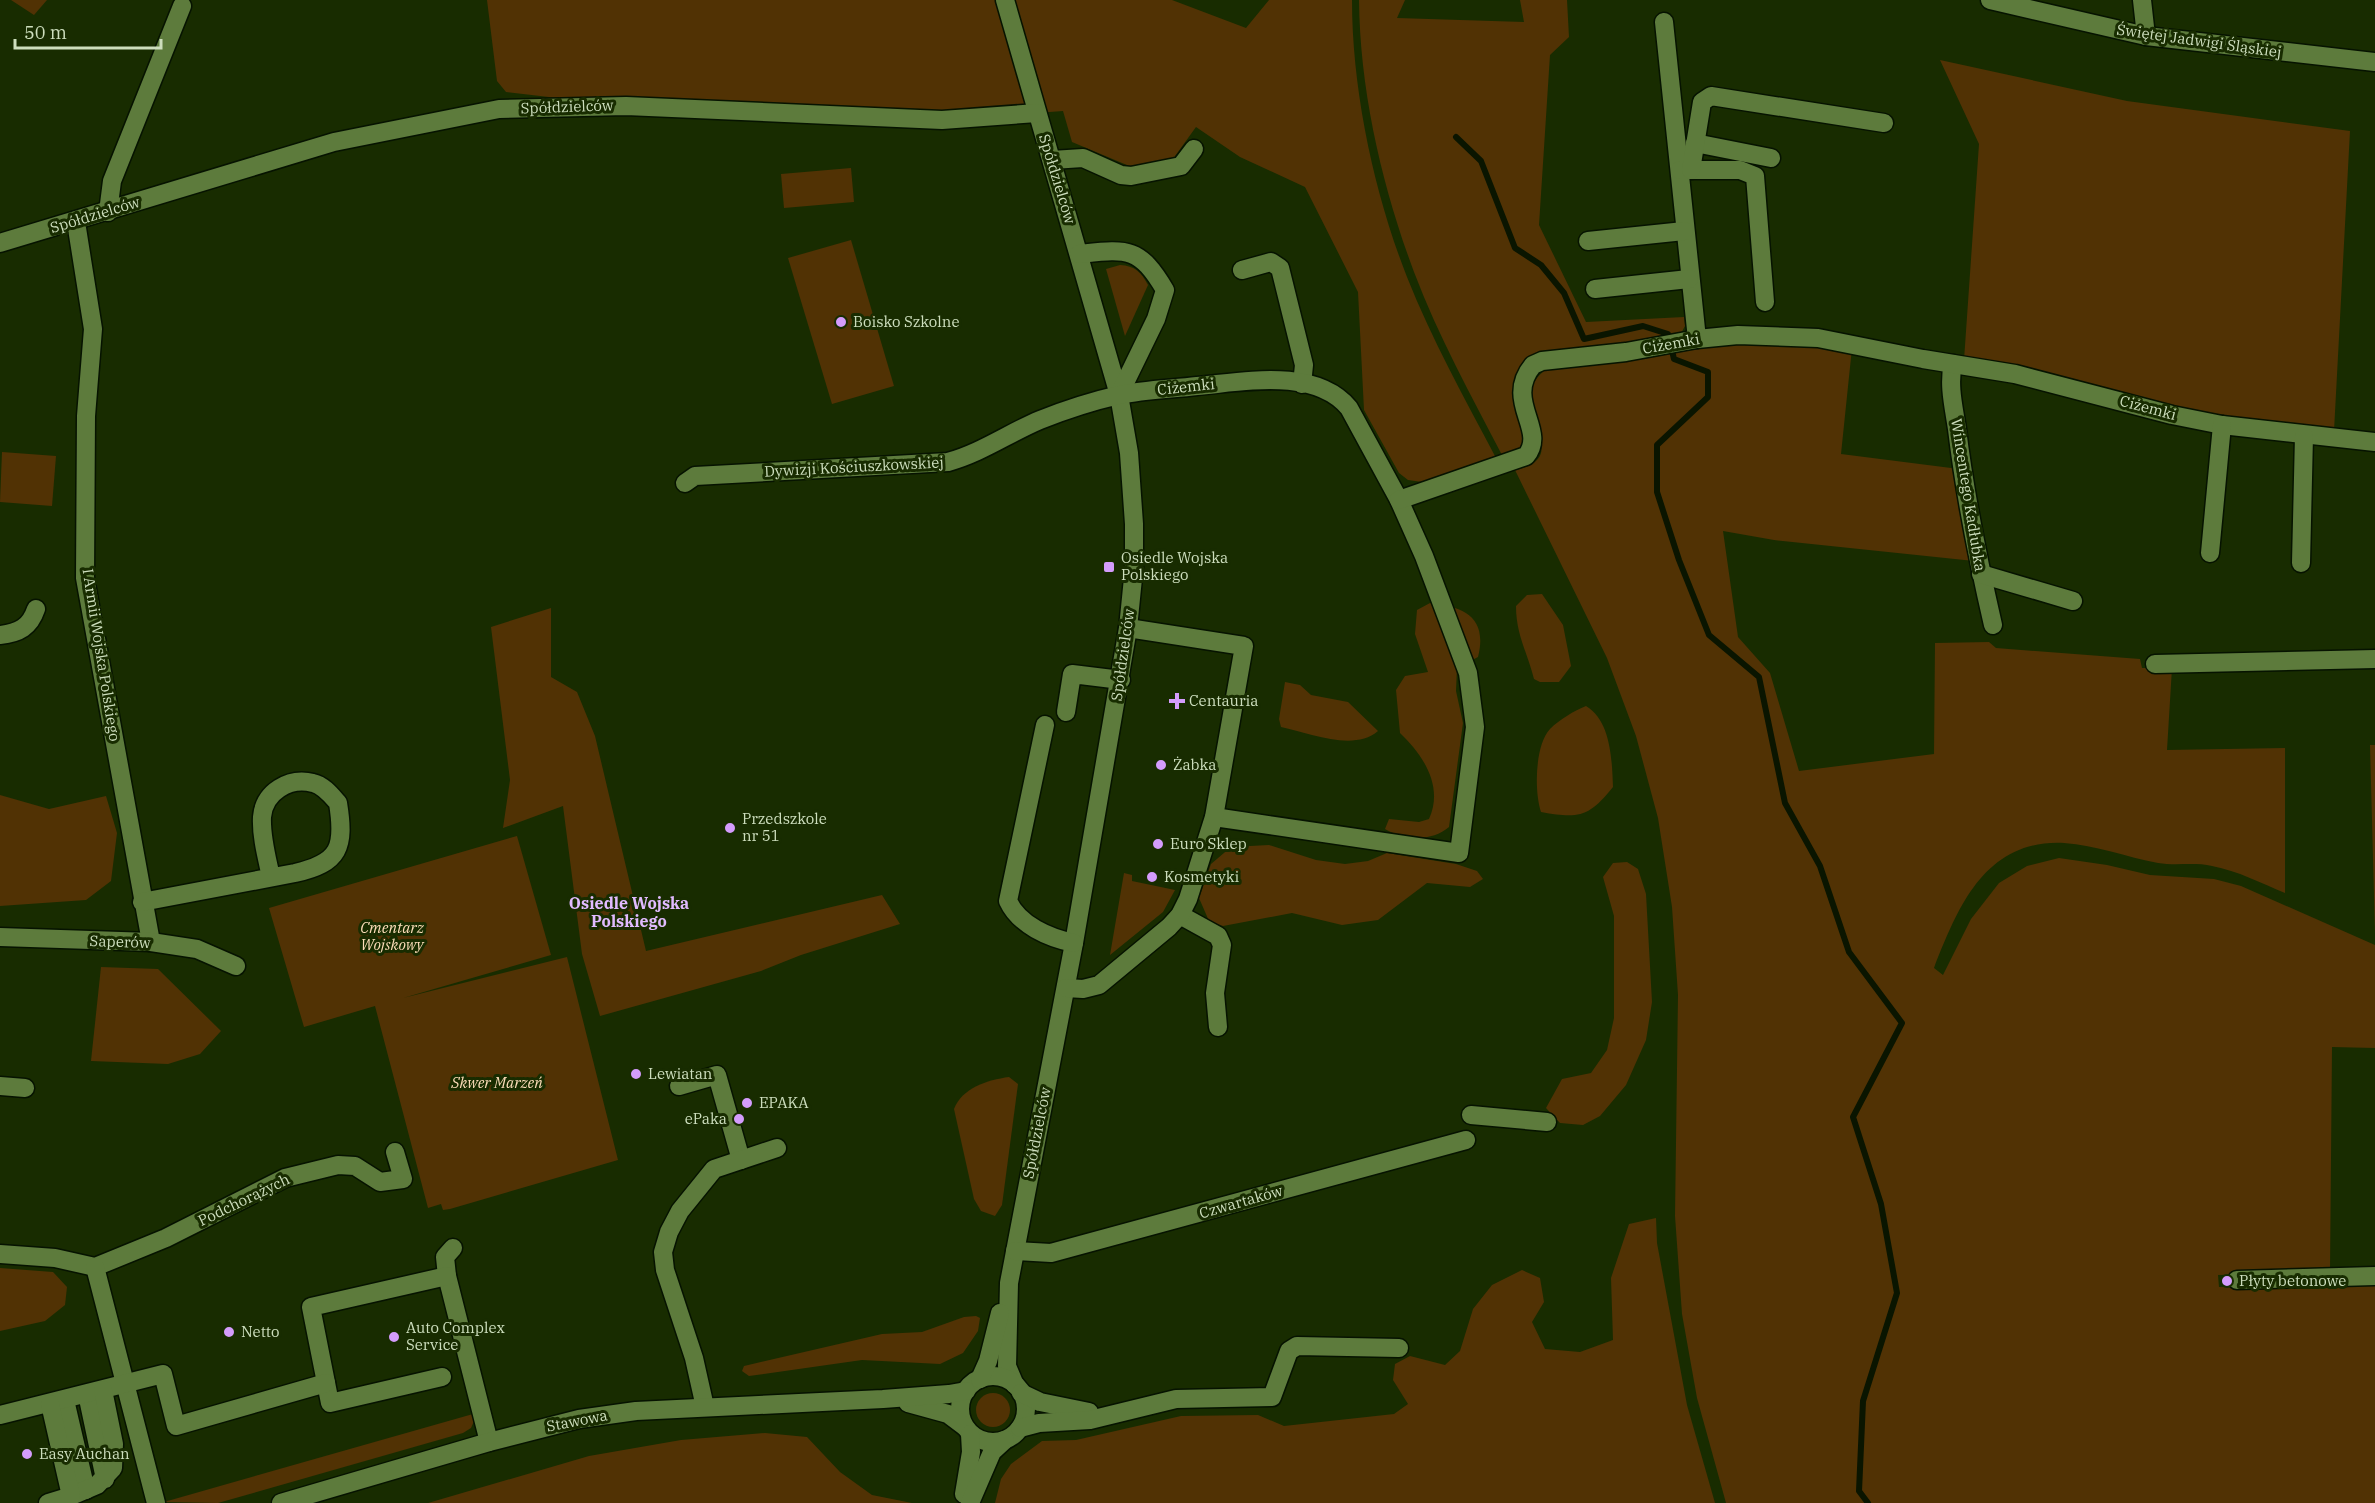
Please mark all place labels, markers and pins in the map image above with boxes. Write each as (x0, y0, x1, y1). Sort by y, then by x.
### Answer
place label: Boisko Szkolne (853, 312, 959, 331)
marker: Boisko Szkolne (834, 315, 848, 329)
place label: Osiedle Wojska Polskiego (1121, 548, 1228, 584)
marker: Osiedle Wojska Polskiego (1102, 560, 1116, 574)
place label: Centauria (1189, 691, 1258, 710)
marker: Centauria (1170, 694, 1184, 708)
place label: Żabka (1173, 755, 1217, 774)
marker: Żabka (1154, 758, 1168, 772)
place label: Przedszkole nr 51 (742, 809, 827, 845)
marker: Przedszkole nr 51 (723, 821, 737, 835)
place label: Euro Sklep (1170, 834, 1247, 853)
marker: Euro Sklep (1151, 837, 1165, 851)
place label: Kosmetyki (1164, 867, 1239, 886)
marker: Kosmetyki (1145, 870, 1159, 884)
place label: Lewiatan (648, 1064, 713, 1083)
marker: Lewiatan (629, 1067, 643, 1081)
place label: EPAKA (759, 1093, 809, 1112)
marker: EPAKA (740, 1096, 754, 1110)
place label: ePaka (685, 1109, 727, 1128)
marker: ePaka (732, 1112, 746, 1126)
place label: Płyty betonowe (2239, 1271, 2346, 1290)
marker: Płyty betonowe (2220, 1274, 2234, 1288)
place label: Auto Complex Service (406, 1318, 505, 1354)
place label: Netto (241, 1322, 280, 1341)
marker: Netto (222, 1325, 236, 1339)
marker: Auto Complex Service (387, 1330, 401, 1344)
place label: Easy Auchan (39, 1444, 130, 1463)
marker: Easy Auchan (20, 1447, 34, 1461)

